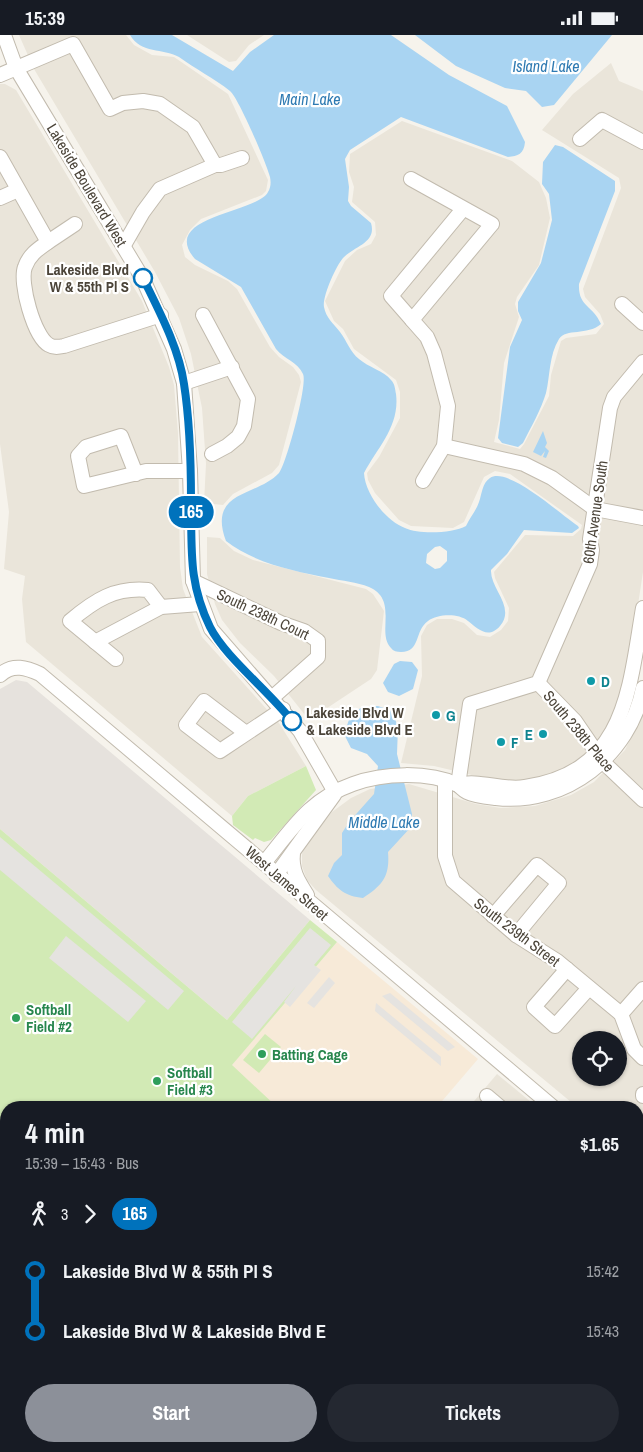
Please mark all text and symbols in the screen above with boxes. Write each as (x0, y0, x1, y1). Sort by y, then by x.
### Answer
text: 15:39 (25, 5, 65, 31)
water label: Island Lake (512, 55, 580, 77)
water label: Main Lake (279, 88, 341, 110)
street label: Lakeside Boulevard West (42, 120, 132, 251)
place label: Lakeside Blvd W & 55th Pl S (46, 259, 129, 297)
marker: Lakeside Blvd W & 55th Pl S (133, 268, 153, 288)
street label: 60th Avenue South (577, 459, 613, 565)
line badge: 165 (162, 496, 220, 528)
text: 165 (179, 499, 203, 524)
street label: South 238th Court (213, 583, 313, 645)
place label: D (601, 671, 610, 692)
marker: D (585, 675, 597, 687)
street label: South 238th Place (539, 686, 619, 776)
place label: Lakeside Blvd W & Lakeside Blvd E (306, 702, 413, 740)
place label: G (446, 705, 456, 726)
marker: G (430, 709, 442, 721)
marker: Lakeside Blvd W & Lakeside Blvd E (282, 711, 302, 731)
place label: E (525, 724, 533, 745)
marker: E (537, 728, 549, 740)
place label: F (511, 732, 519, 753)
marker: F (495, 736, 507, 748)
water label: Middle Lake (348, 811, 420, 833)
street label: West James Street (241, 841, 333, 925)
street label: South 239th Street (470, 893, 565, 972)
place label: Softball Field #2 (26, 999, 72, 1037)
marker: Softball Field #2 (10, 1012, 22, 1024)
map controls (572, 1031, 627, 1086)
button: locate (572, 1031, 627, 1086)
place label: Batting Cage (272, 1044, 348, 1065)
marker: Batting Cage (256, 1048, 268, 1060)
place label: Softball Field #3 (167, 1062, 213, 1100)
marker: Softball Field #3 (151, 1075, 163, 1087)
text: 4 min (25, 1114, 85, 1152)
text: $1.65 (580, 1131, 619, 1157)
text: 15:39 – 15:43 · Bus (25, 1152, 139, 1174)
icon: walk (25, 1200, 53, 1228)
icon: forward (76, 1200, 104, 1228)
text: 165 (122, 1201, 147, 1226)
text: 3 (61, 1203, 68, 1225)
text: Lakeside Blvd W & 55th Pl S (63, 1258, 273, 1284)
text: 15:42 (586, 1260, 619, 1282)
text: Lakeside Blvd W & Lakeside Blvd E (63, 1318, 326, 1344)
text: 15:43 (586, 1320, 619, 1342)
button: Start (25, 1384, 317, 1442)
button: Tickets (327, 1384, 619, 1442)

